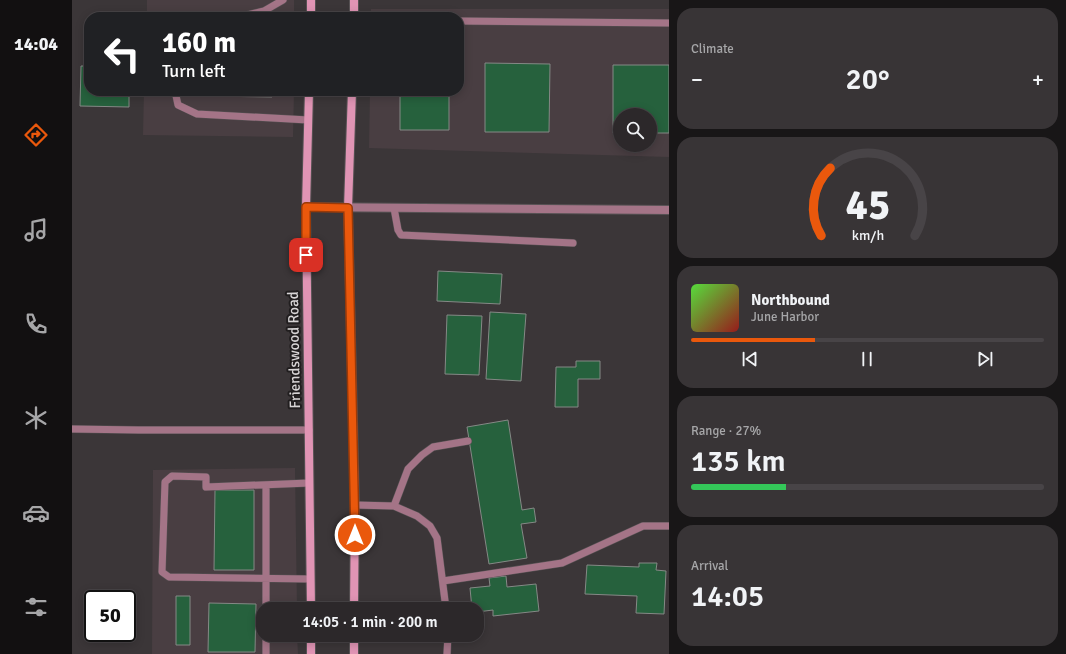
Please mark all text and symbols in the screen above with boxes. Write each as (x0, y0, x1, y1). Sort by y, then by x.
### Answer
text: 160 m (162, 26, 236, 60)
icon: left (96, 28, 148, 80)
text: 14:04 (14, 33, 58, 55)
text: Climate (691, 41, 734, 57)
text: Turn left (162, 60, 225, 82)
text: 20° (846, 61, 889, 98)
text: − (691, 66, 703, 93)
text: + (1032, 66, 1044, 93)
map controls (613, 108, 657, 152)
button: search (613, 108, 657, 152)
icon: directions (22, 121, 50, 149)
text: 45 (845, 180, 890, 231)
icon: music (22, 216, 50, 244)
text: km/h (851, 226, 884, 243)
pin (289, 238, 323, 272)
icon: arrive (295, 244, 317, 266)
street label: Friendswood Road (284, 291, 304, 409)
text: Northbound (751, 291, 830, 309)
text: June Harbor (751, 309, 819, 325)
icon: phone (22, 310, 50, 338)
icon: previous (739, 348, 761, 370)
icon: pause (856, 348, 878, 370)
icon: next (974, 348, 996, 370)
icon: climate (22, 404, 50, 432)
text: Range · 27% (691, 423, 761, 439)
text: 135 km (691, 443, 786, 480)
icon: car (22, 499, 50, 527)
position arrow (334, 514, 376, 556)
text: Arrival (691, 558, 728, 574)
text: 14:05 (691, 578, 764, 615)
speed limit sign: 50 (84, 590, 136, 642)
icon: filters (22, 593, 50, 621)
text: 14:05 · 1 min · 200 m (303, 613, 437, 631)

